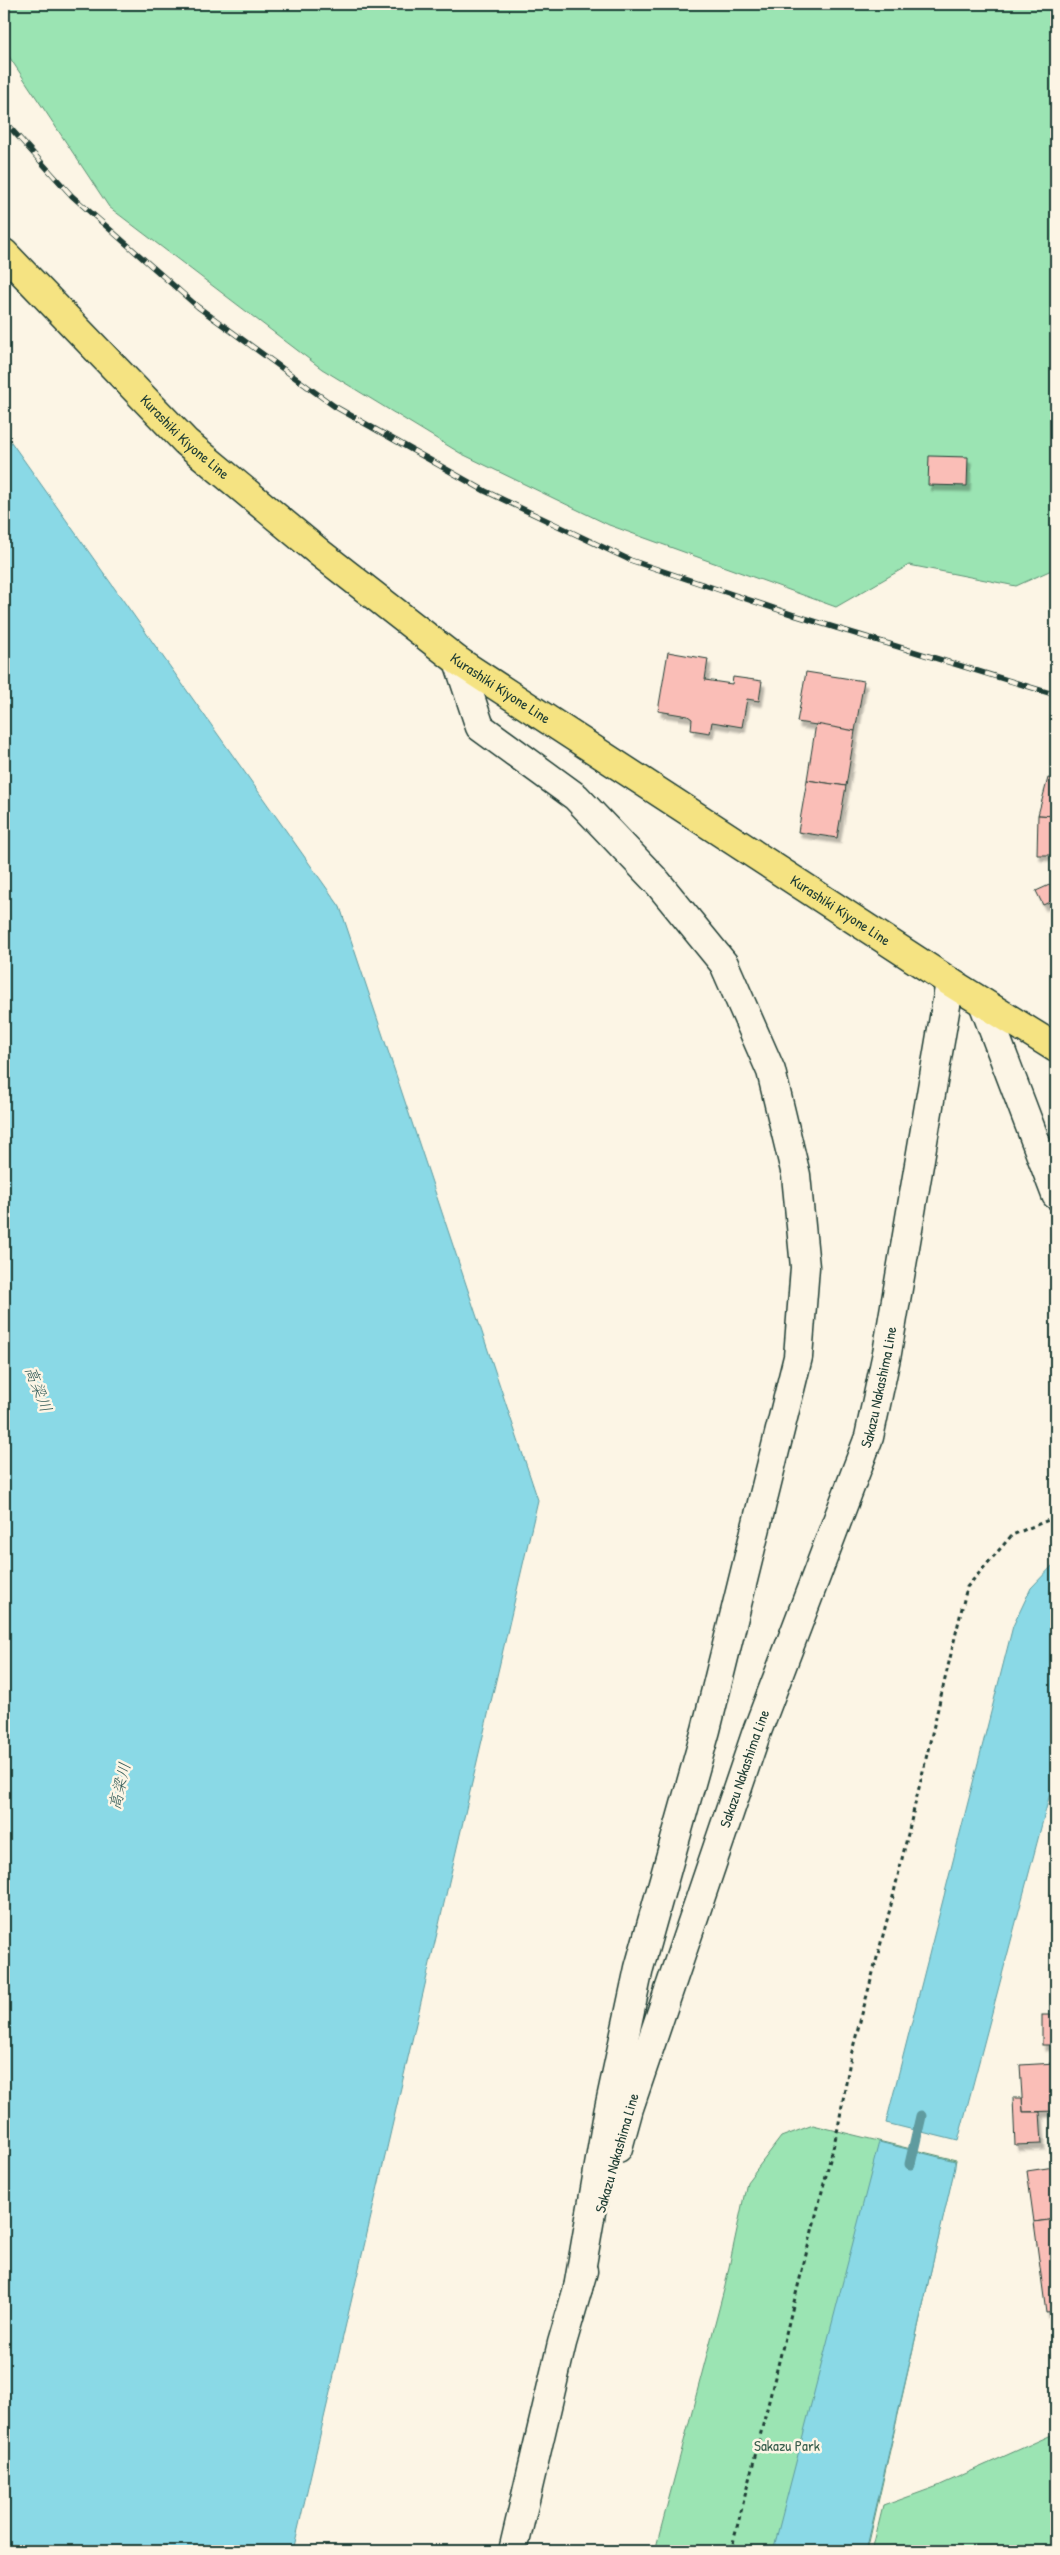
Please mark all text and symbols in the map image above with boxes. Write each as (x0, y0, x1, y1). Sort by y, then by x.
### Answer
street label: Kurashiki Kiyone Line (136, 390, 234, 484)
street label: Kurashiki Kiyone Line (446, 648, 555, 729)
street label: Kurashiki Kiyone Line (786, 870, 895, 950)
street label: Sakazu Nakashima Line (855, 1325, 901, 1451)
water label: 高梁川 (20, 1363, 58, 1415)
street label: Sakazu Nakashima Line (714, 1706, 774, 1830)
water label: 高梁川 (103, 1760, 135, 1812)
street label: Sakazu Nakashima Line (589, 2091, 644, 2215)
park label: Sakazu Park (754, 2435, 820, 2456)

